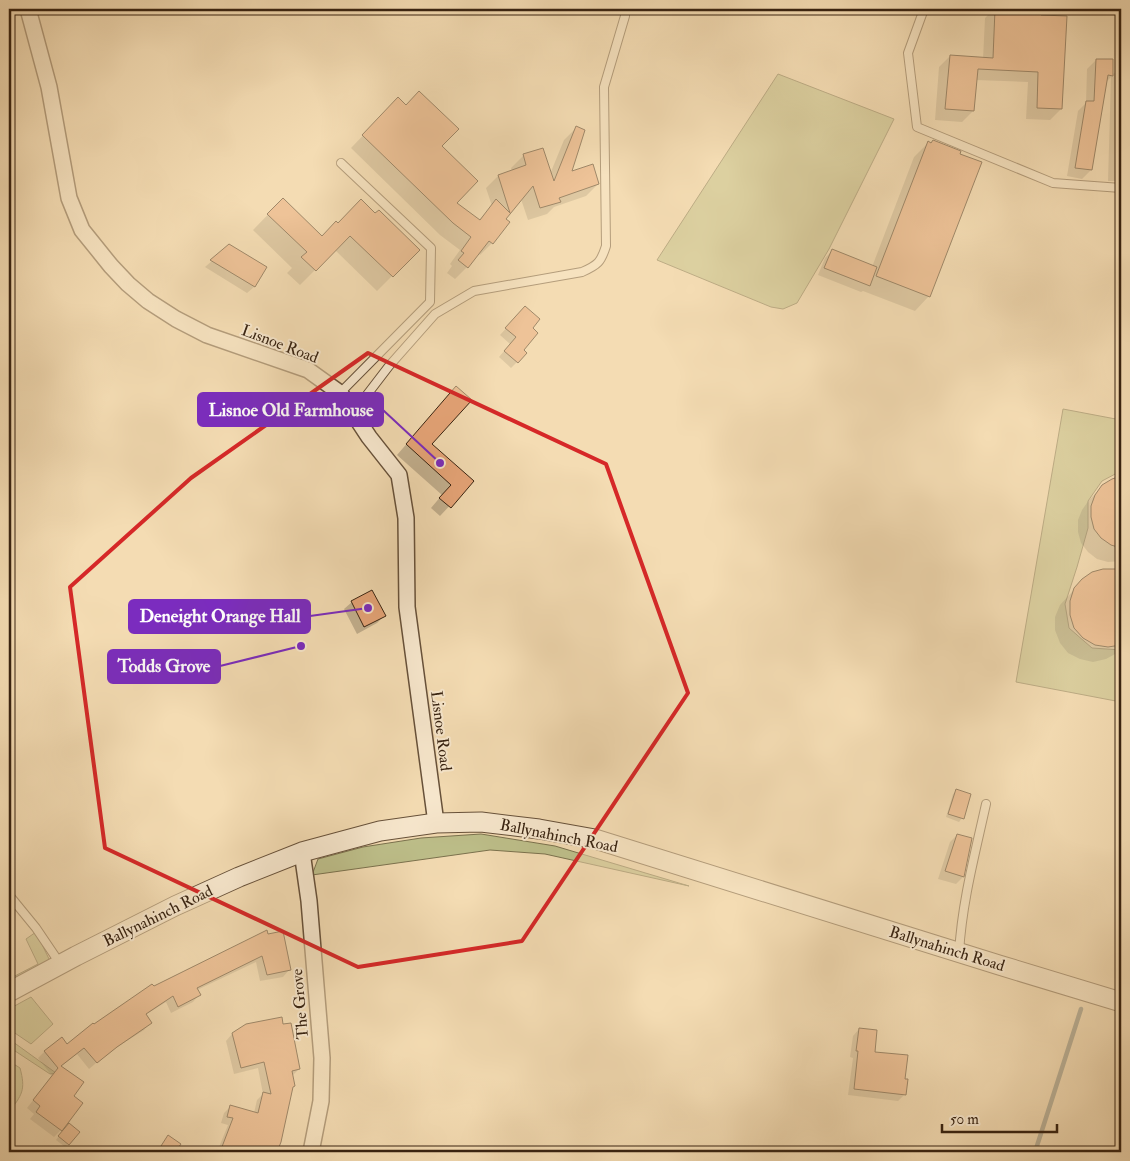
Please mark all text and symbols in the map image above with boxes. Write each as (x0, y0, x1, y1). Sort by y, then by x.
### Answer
street label: Lisnoe Road (239, 320, 321, 368)
callout: Lisnoe Old Farmhouse (198, 393, 383, 426)
text: Lisnoe Old Farmhouse (209, 399, 374, 422)
callout: Deneight Orange Hall (129, 600, 310, 633)
text: Deneight Orange Hall (139, 605, 301, 628)
callout: Todds Grove (108, 650, 220, 683)
text: Todds Grove (117, 655, 211, 678)
street label: Lisnoe Road (426, 690, 456, 772)
street label: Ballynahinch Road (498, 815, 620, 857)
street label: Ballynahinch Road (100, 881, 216, 951)
street label: Ballynahinch Road (887, 922, 1007, 976)
street label: The Grove (287, 968, 313, 1040)
scale bar (942, 1101, 1058, 1133)
text: 50 m (950, 1110, 979, 1129)

